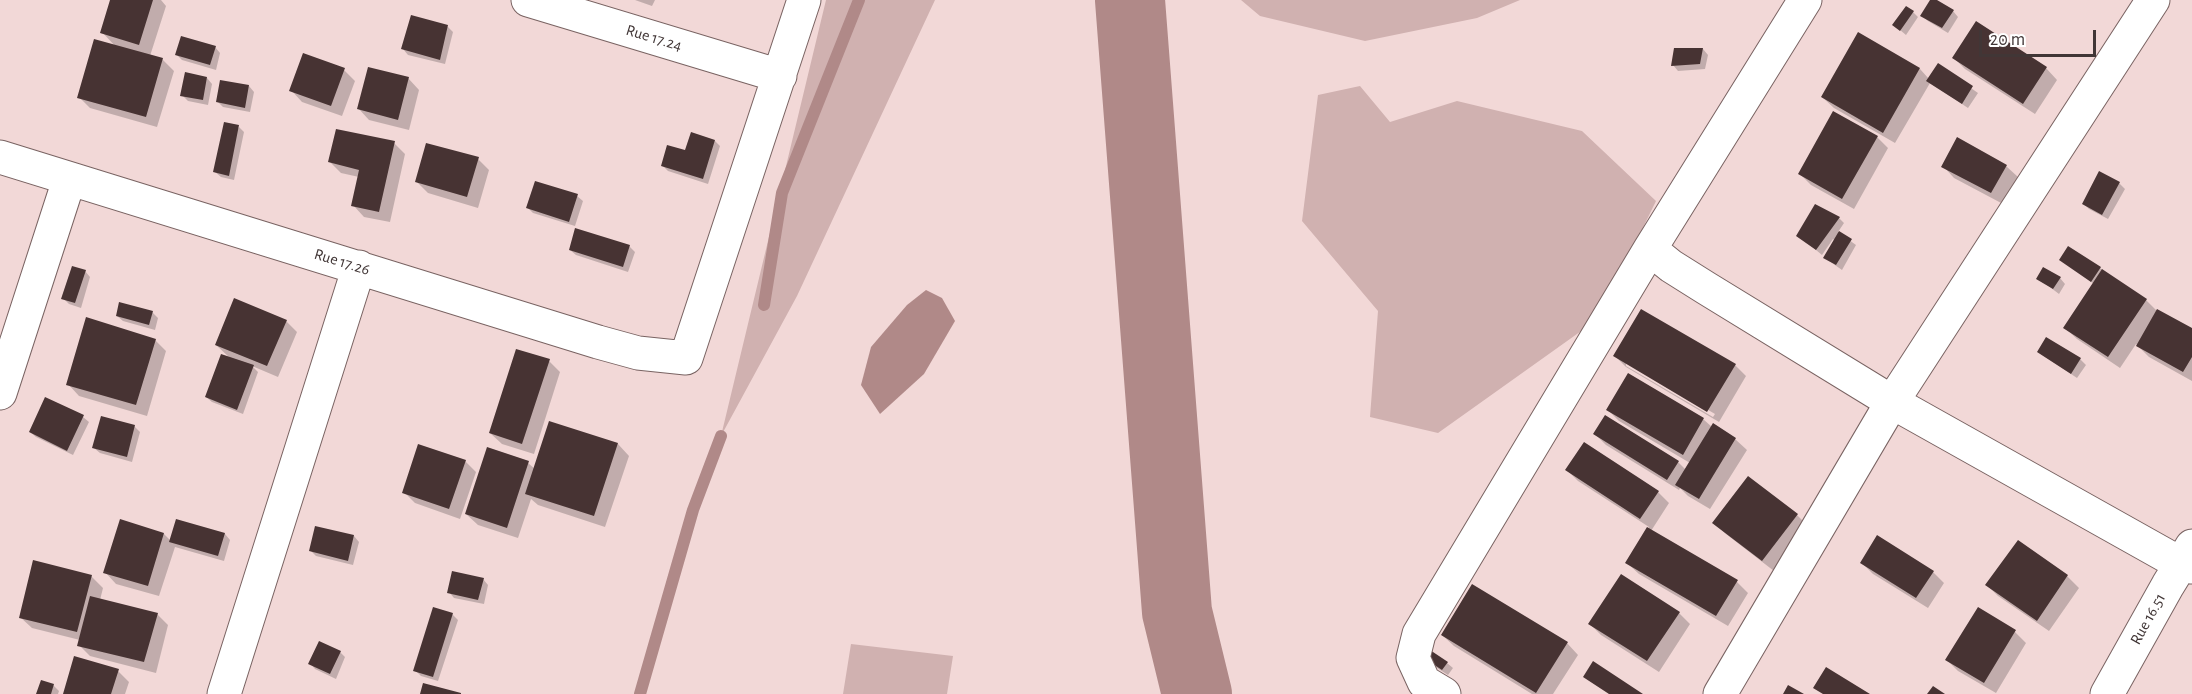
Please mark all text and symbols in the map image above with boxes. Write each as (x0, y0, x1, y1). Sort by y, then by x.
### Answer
scale bar (1982, 18, 2099, 56)
street label: Rue 17.24 (624, 20, 684, 56)
text: 20 m (1990, 31, 2025, 49)
street label: Rue 17.26 (312, 244, 372, 280)
street label: Rue 16.51 (2126, 590, 2170, 648)

